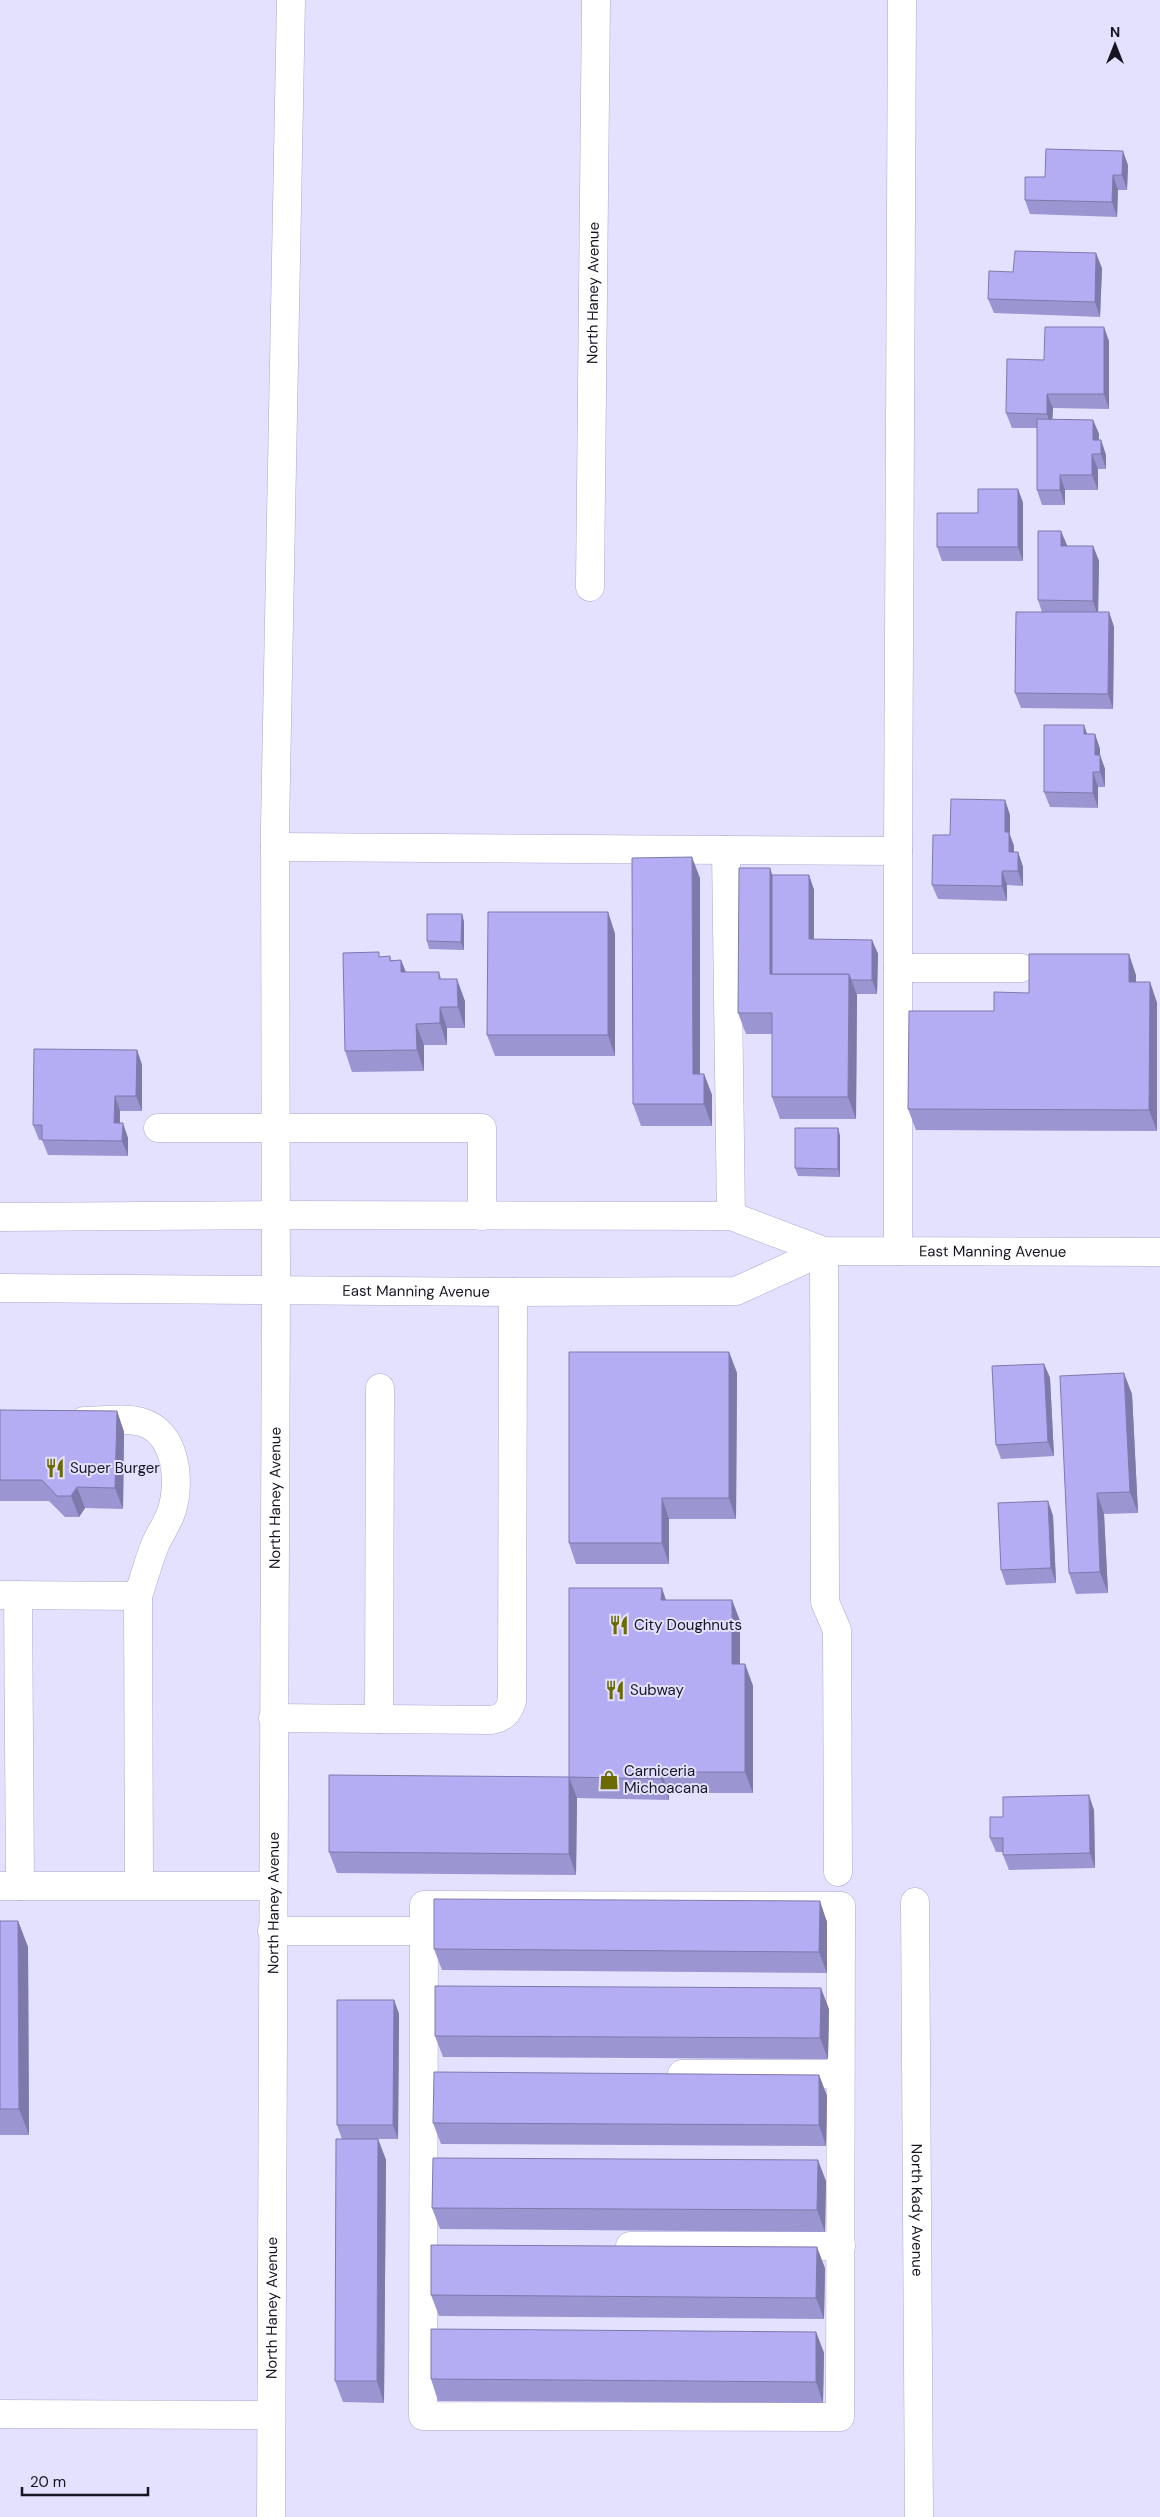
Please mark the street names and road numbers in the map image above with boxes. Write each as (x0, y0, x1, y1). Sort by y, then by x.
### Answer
street label: North Haney Avenue (582, 222, 604, 364)
street label: East Manning Avenue (919, 1241, 1066, 1262)
street label: East Manning Avenue (342, 1281, 490, 1302)
street label: North Haney Avenue (265, 1427, 285, 1569)
street label: North Haney Avenue (263, 1832, 284, 1974)
street label: North Kady Avenue (907, 2144, 927, 2276)
street label: North Haney Avenue (262, 2237, 282, 2379)

